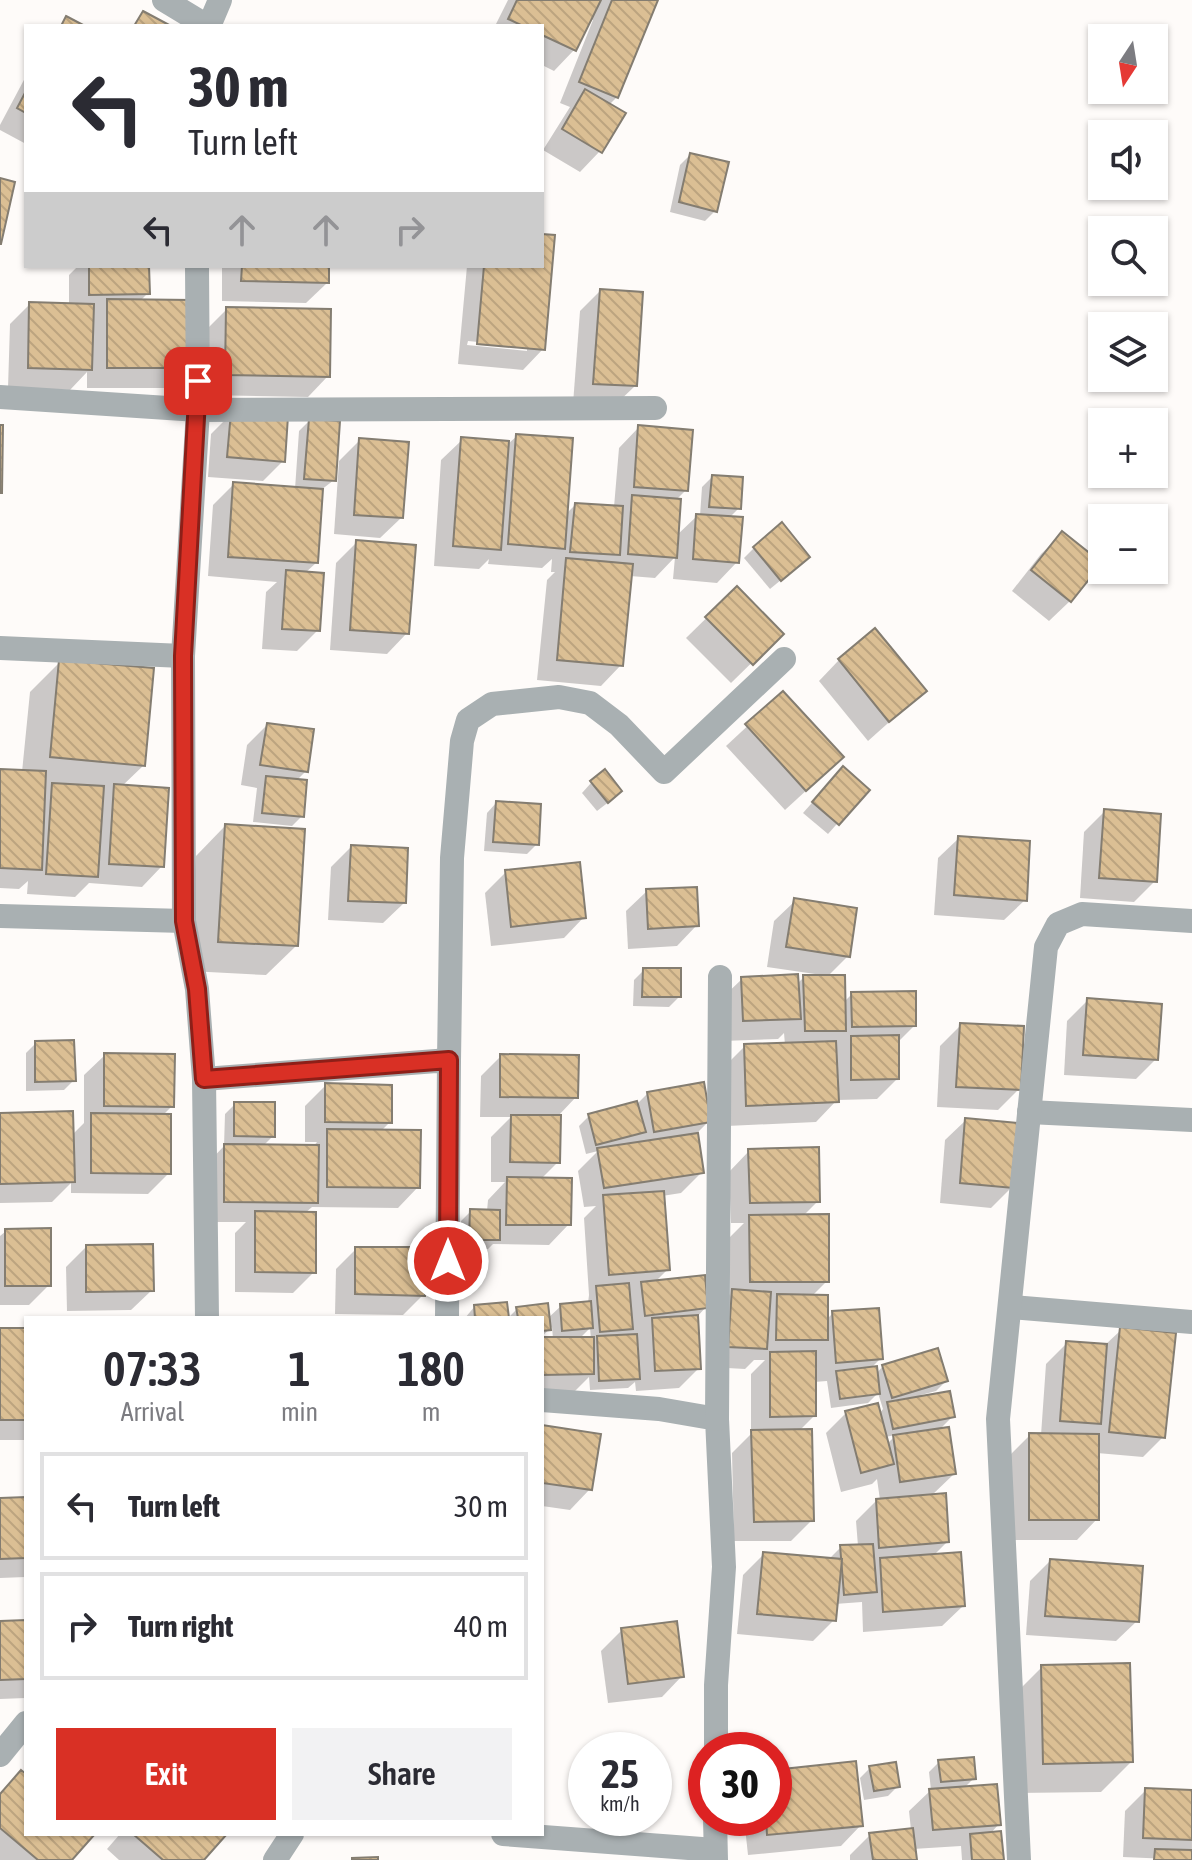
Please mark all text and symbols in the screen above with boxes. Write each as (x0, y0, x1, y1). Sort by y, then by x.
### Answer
north arrow (1088, 24, 1168, 104)
map controls (1088, 24, 1168, 584)
text: 30 m (188, 55, 289, 119)
icon: left (56, 56, 160, 160)
button: sound (1088, 120, 1168, 200)
text: Turn left (188, 121, 298, 163)
icon: left (136, 208, 180, 252)
icon: ahead (220, 208, 264, 252)
icon: ahead (304, 208, 348, 252)
icon: right (388, 208, 432, 252)
button: search (1088, 216, 1168, 296)
button: layers (1088, 312, 1168, 392)
pin (164, 347, 232, 415)
icon: arrive (176, 359, 220, 403)
button: + (1088, 408, 1168, 488)
button: − (1088, 504, 1168, 584)
position arrow (406, 1219, 490, 1303)
text: 07:33 (103, 1341, 202, 1396)
text: 1 (288, 1341, 311, 1396)
text: 180 (397, 1341, 465, 1396)
text: Arrival (121, 1397, 184, 1427)
text: min (281, 1397, 318, 1427)
text: m (422, 1397, 440, 1427)
icon: left (60, 1484, 104, 1528)
text: Turn left (128, 1489, 220, 1523)
text: 30 m (454, 1489, 508, 1523)
icon: right (60, 1604, 104, 1648)
text: Turn right (128, 1609, 234, 1643)
text: 40 m (454, 1609, 508, 1643)
button: Exit (56, 1728, 276, 1820)
button: Share (292, 1728, 512, 1820)
speed limit sign: 30 (688, 1732, 792, 1836)
text: 25 (601, 1751, 639, 1796)
text: km/h (600, 1792, 640, 1815)

